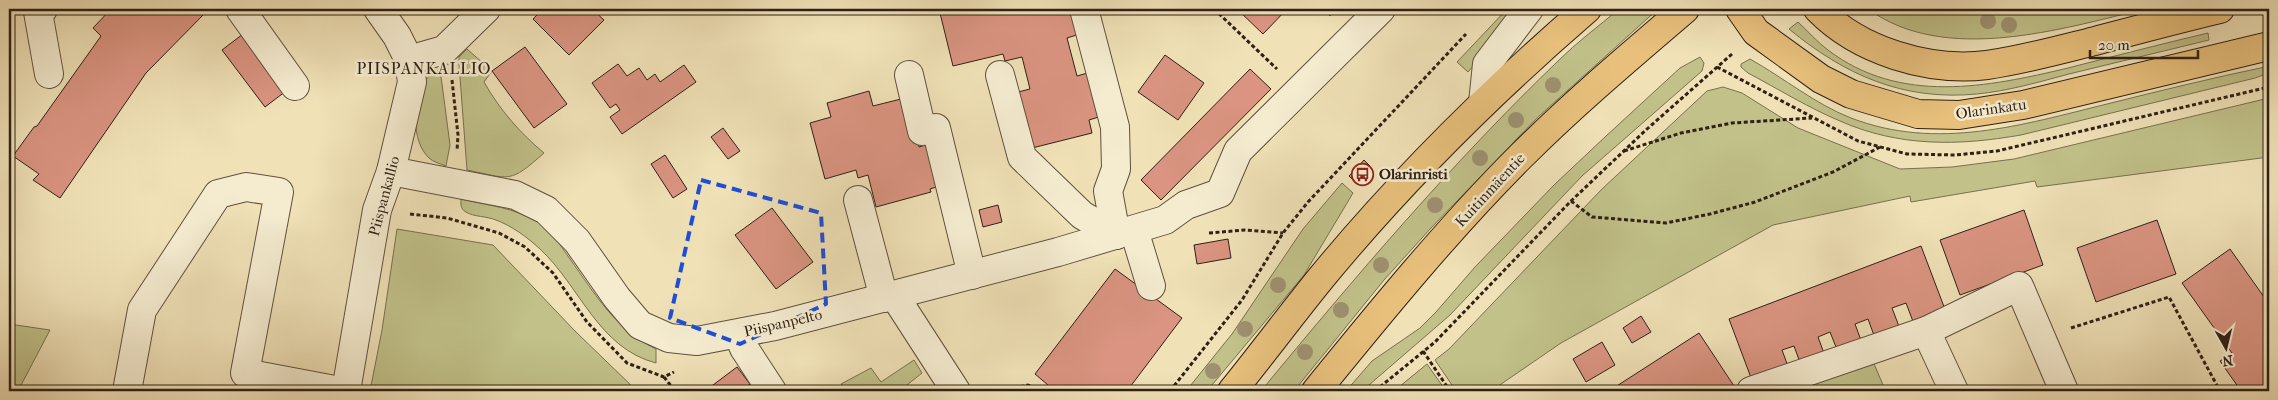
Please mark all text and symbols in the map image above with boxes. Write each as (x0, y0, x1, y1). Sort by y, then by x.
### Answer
scale bar (2090, 28, 2198, 60)
text: 20 m (2098, 36, 2130, 54)
district label: PIISPANKALLIO (357, 59, 491, 78)
street label: Olarinkatu (1955, 95, 2028, 123)
street label: Kuitinmäentie (1451, 149, 1529, 231)
street label: Piispankallio (365, 154, 403, 238)
bus stop icon: Olarinristi (1351, 162, 1375, 186)
place label: Olarinristi (1379, 165, 1448, 183)
street label: Piispanpelto (742, 305, 824, 341)
north arrow (2200, 322, 2250, 372)
text: N (2221, 351, 2234, 370)

